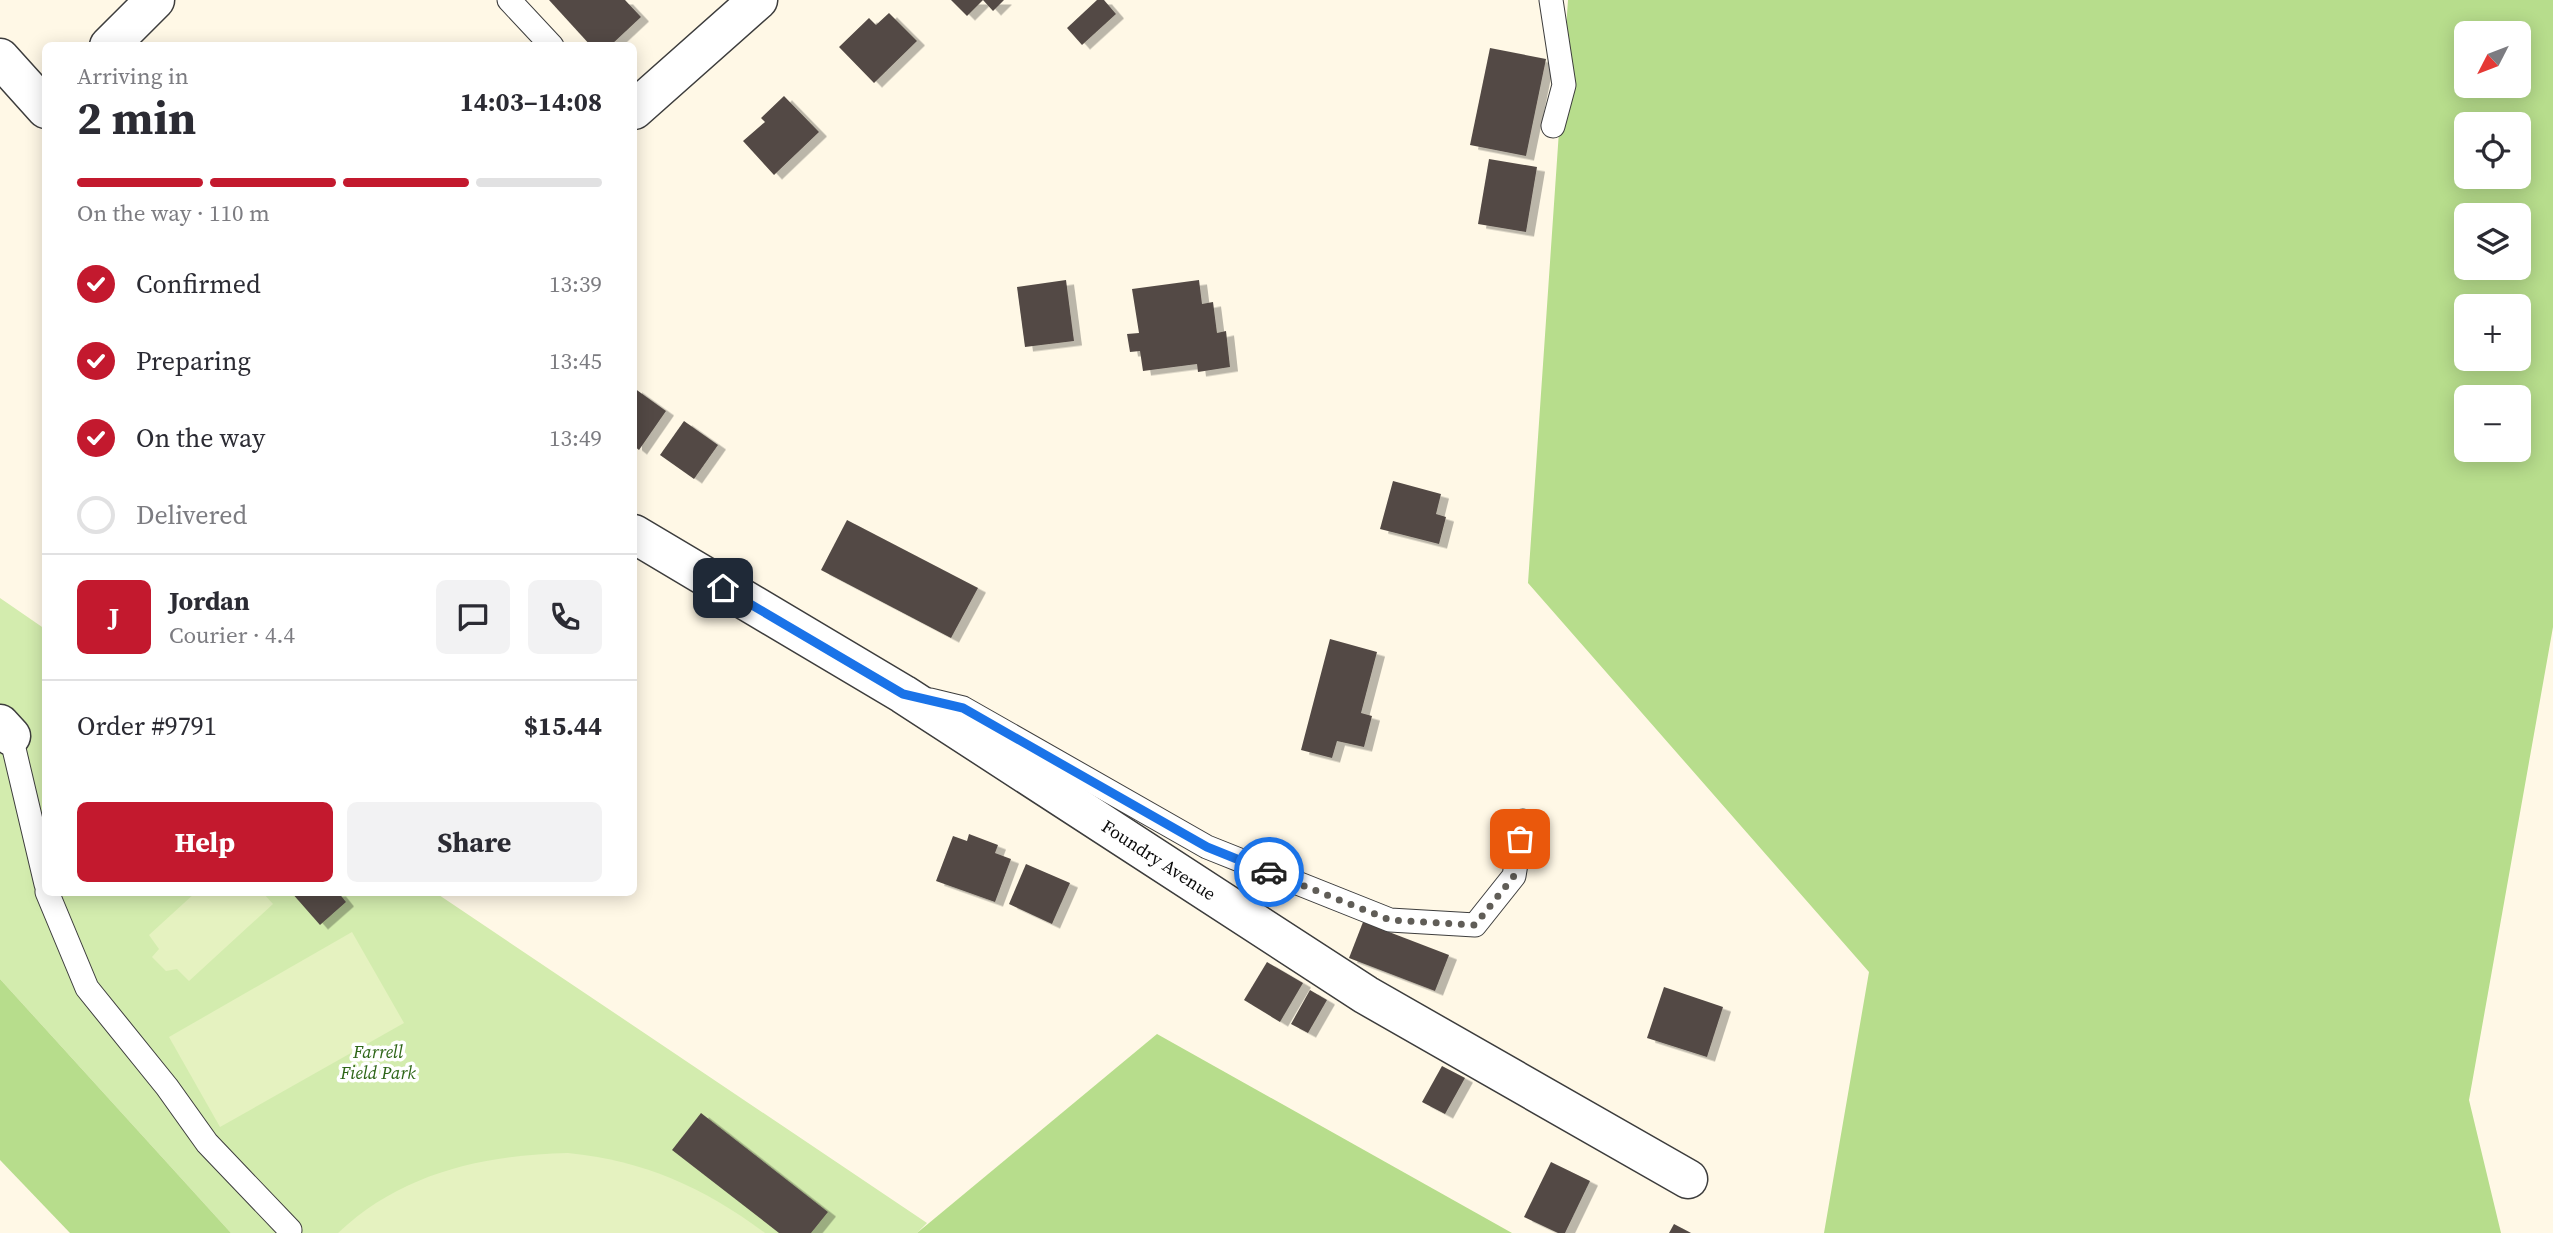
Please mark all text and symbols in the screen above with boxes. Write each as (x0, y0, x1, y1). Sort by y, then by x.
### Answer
north arrow (2454, 21, 2530, 98)
map controls (2454, 21, 2531, 462)
text: Arriving in (77, 60, 189, 92)
text: 14:03–14:08 (460, 84, 602, 120)
text: 2 min (77, 86, 196, 149)
button: locate (2454, 112, 2531, 189)
text: On the way · 110 m (77, 197, 270, 229)
button: layers (2454, 203, 2531, 280)
icon: check (77, 265, 115, 303)
text: Confirmed (136, 266, 261, 302)
text: 13:39 (549, 268, 602, 300)
button: + (2454, 294, 2531, 371)
icon: check (77, 342, 115, 380)
text: Preparing (136, 343, 251, 379)
text: 13:45 (549, 345, 602, 377)
button: − (2454, 385, 2531, 462)
icon: check (77, 419, 115, 457)
text: On the way (136, 420, 265, 456)
text: 13:49 (549, 422, 602, 454)
text: Delivered (136, 497, 247, 533)
pin (693, 558, 753, 618)
icon: home (704, 569, 742, 607)
button: chat (436, 580, 510, 654)
button: phone (528, 580, 602, 654)
text: Jordan (169, 583, 250, 619)
text: J (109, 599, 119, 635)
text: Courier · 4.4 (169, 619, 295, 651)
text: Order #9791 (77, 708, 217, 744)
text: $15.44 (524, 708, 602, 744)
button: Help (77, 802, 333, 882)
button: Share (347, 802, 602, 882)
pin (1490, 809, 1550, 869)
street label: Foundry Avenue (1097, 814, 1221, 906)
icon: bag (1501, 820, 1539, 858)
courier (1234, 837, 1304, 907)
icon: car (1250, 853, 1288, 891)
park label: Farrell Field Park (339, 1039, 416, 1085)

